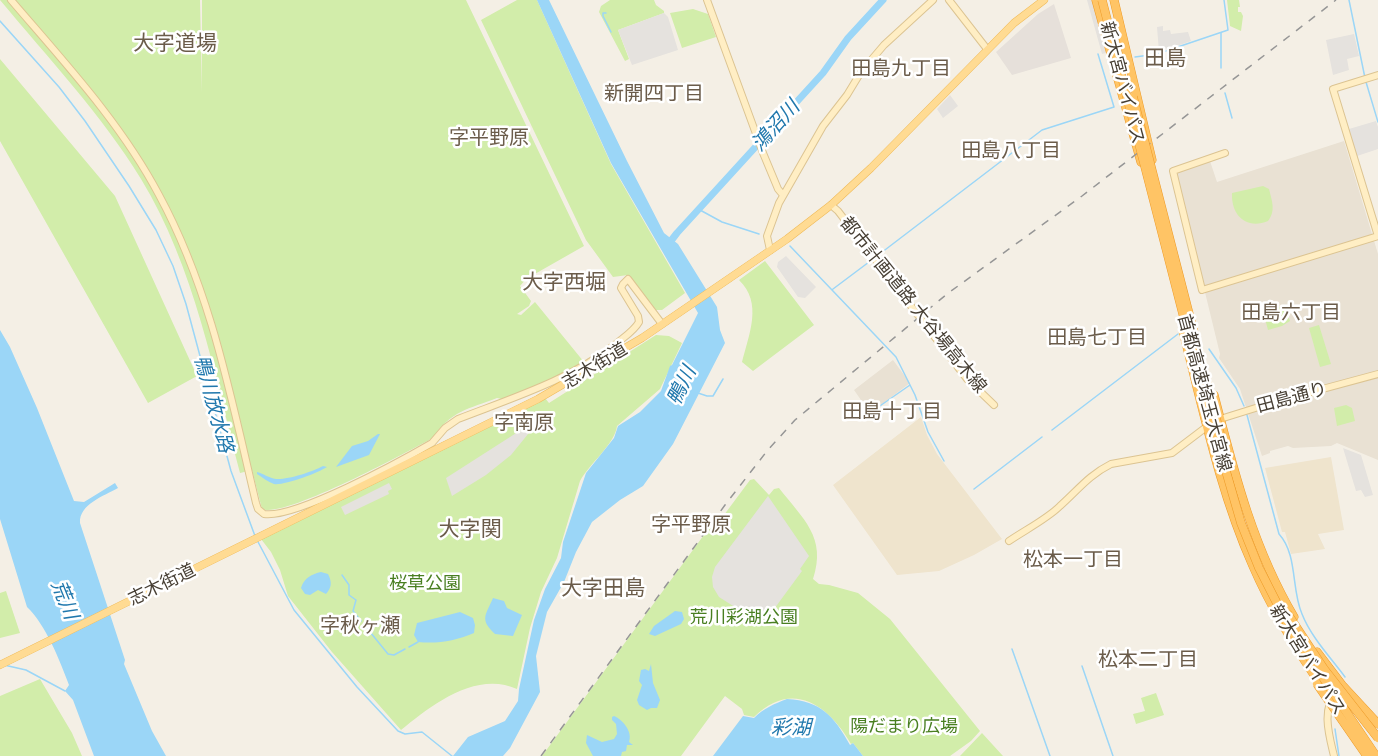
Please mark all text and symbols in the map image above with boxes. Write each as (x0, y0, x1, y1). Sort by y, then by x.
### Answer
street label: 新大宮バイパス (1095, 19, 1149, 147)
district label: 大字道場 (133, 31, 217, 57)
district label: 田島 (1144, 46, 1186, 72)
district label: 田島九丁目 (851, 57, 951, 81)
district label: 新開四丁目 (604, 82, 704, 106)
water label: 鴻沼川 (747, 96, 805, 156)
district label: 字平野原 (449, 126, 529, 150)
district label: 田島八丁目 (961, 139, 1061, 163)
street label: 都市計画道路 大谷場高木線 (835, 213, 991, 397)
district label: 大字西堀 (522, 270, 606, 296)
district label: 田島六丁目 (1241, 301, 1341, 325)
street label: 首都高速埼玉大宮線 (1173, 312, 1235, 474)
district label: 田島七丁目 (1047, 326, 1147, 350)
street label: 志木街道 (559, 338, 631, 394)
water label: 鴨川放水路 (188, 353, 238, 455)
water label: 鴨川 (662, 363, 702, 409)
street label: 田島通り (1254, 378, 1330, 418)
district label: 田島十丁目 (842, 400, 942, 424)
district label: 字南原 (494, 411, 554, 435)
district label: 字平野原 (651, 513, 731, 537)
district label: 大字関 (439, 517, 501, 543)
district label: 松本一丁目 (1023, 548, 1123, 572)
street label: 志木街道 (125, 560, 199, 610)
park label: 桜草公園 (389, 573, 461, 595)
district label: 大字田島 (561, 576, 645, 602)
water label: 荒川 (45, 577, 83, 623)
street label: 新大宮バイパス (1264, 601, 1350, 719)
park label: 荒川彩湖公園 (690, 607, 798, 629)
district label: 字秋ヶ瀬 (320, 614, 400, 638)
district label: 松本二丁目 (1098, 648, 1198, 672)
water label: 彩湖 (771, 716, 811, 740)
park label: 陽だまり広場 (850, 716, 958, 738)

